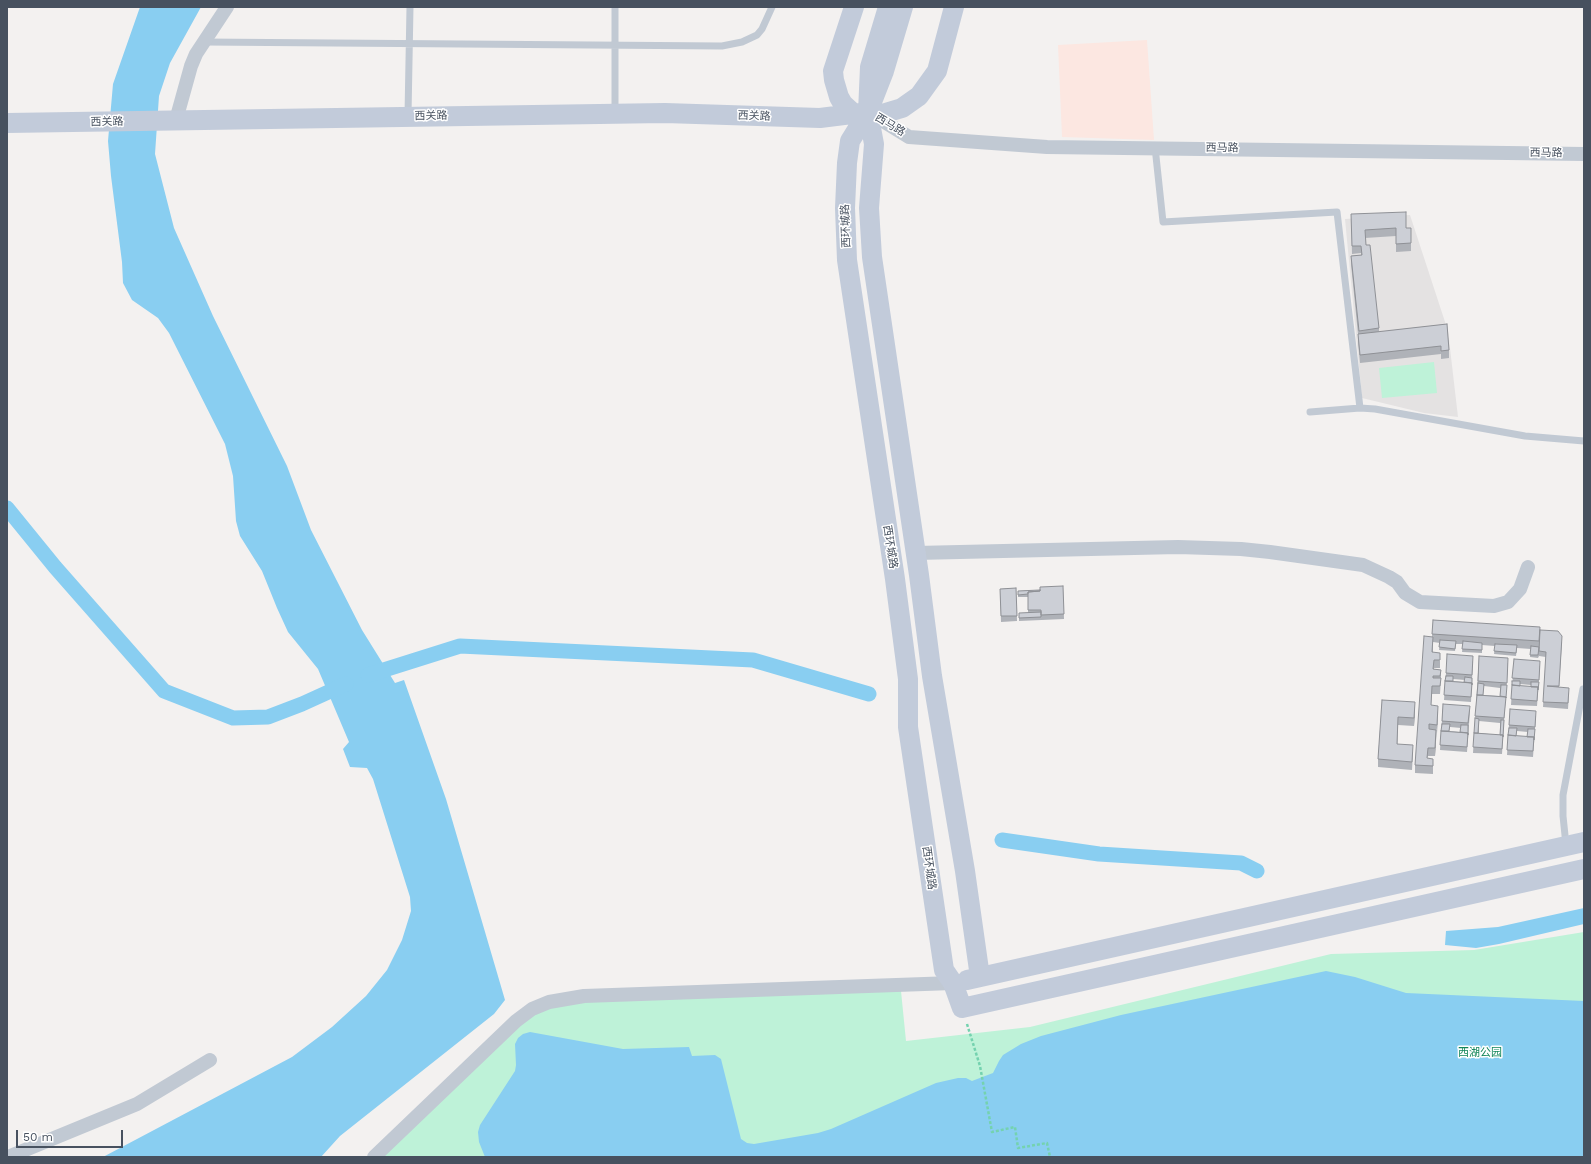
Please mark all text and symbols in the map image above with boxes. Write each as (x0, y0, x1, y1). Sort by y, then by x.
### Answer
street label: 西关路 (414, 109, 448, 123)
street label: 西关路 (737, 109, 771, 123)
street label: 西马路 (872, 111, 908, 139)
street label: 西关路 (90, 115, 124, 129)
street label: 西马路 (1205, 141, 1239, 155)
street label: 西马路 (1529, 146, 1563, 160)
street label: 西环城路 (839, 204, 853, 248)
street label: 西环城路 (880, 524, 900, 570)
street label: 西环城路 (919, 845, 939, 891)
park label: 西湖公园 (1458, 1046, 1502, 1060)
scale bar (18, 1122, 125, 1148)
text: 50 m (23, 1130, 53, 1144)

